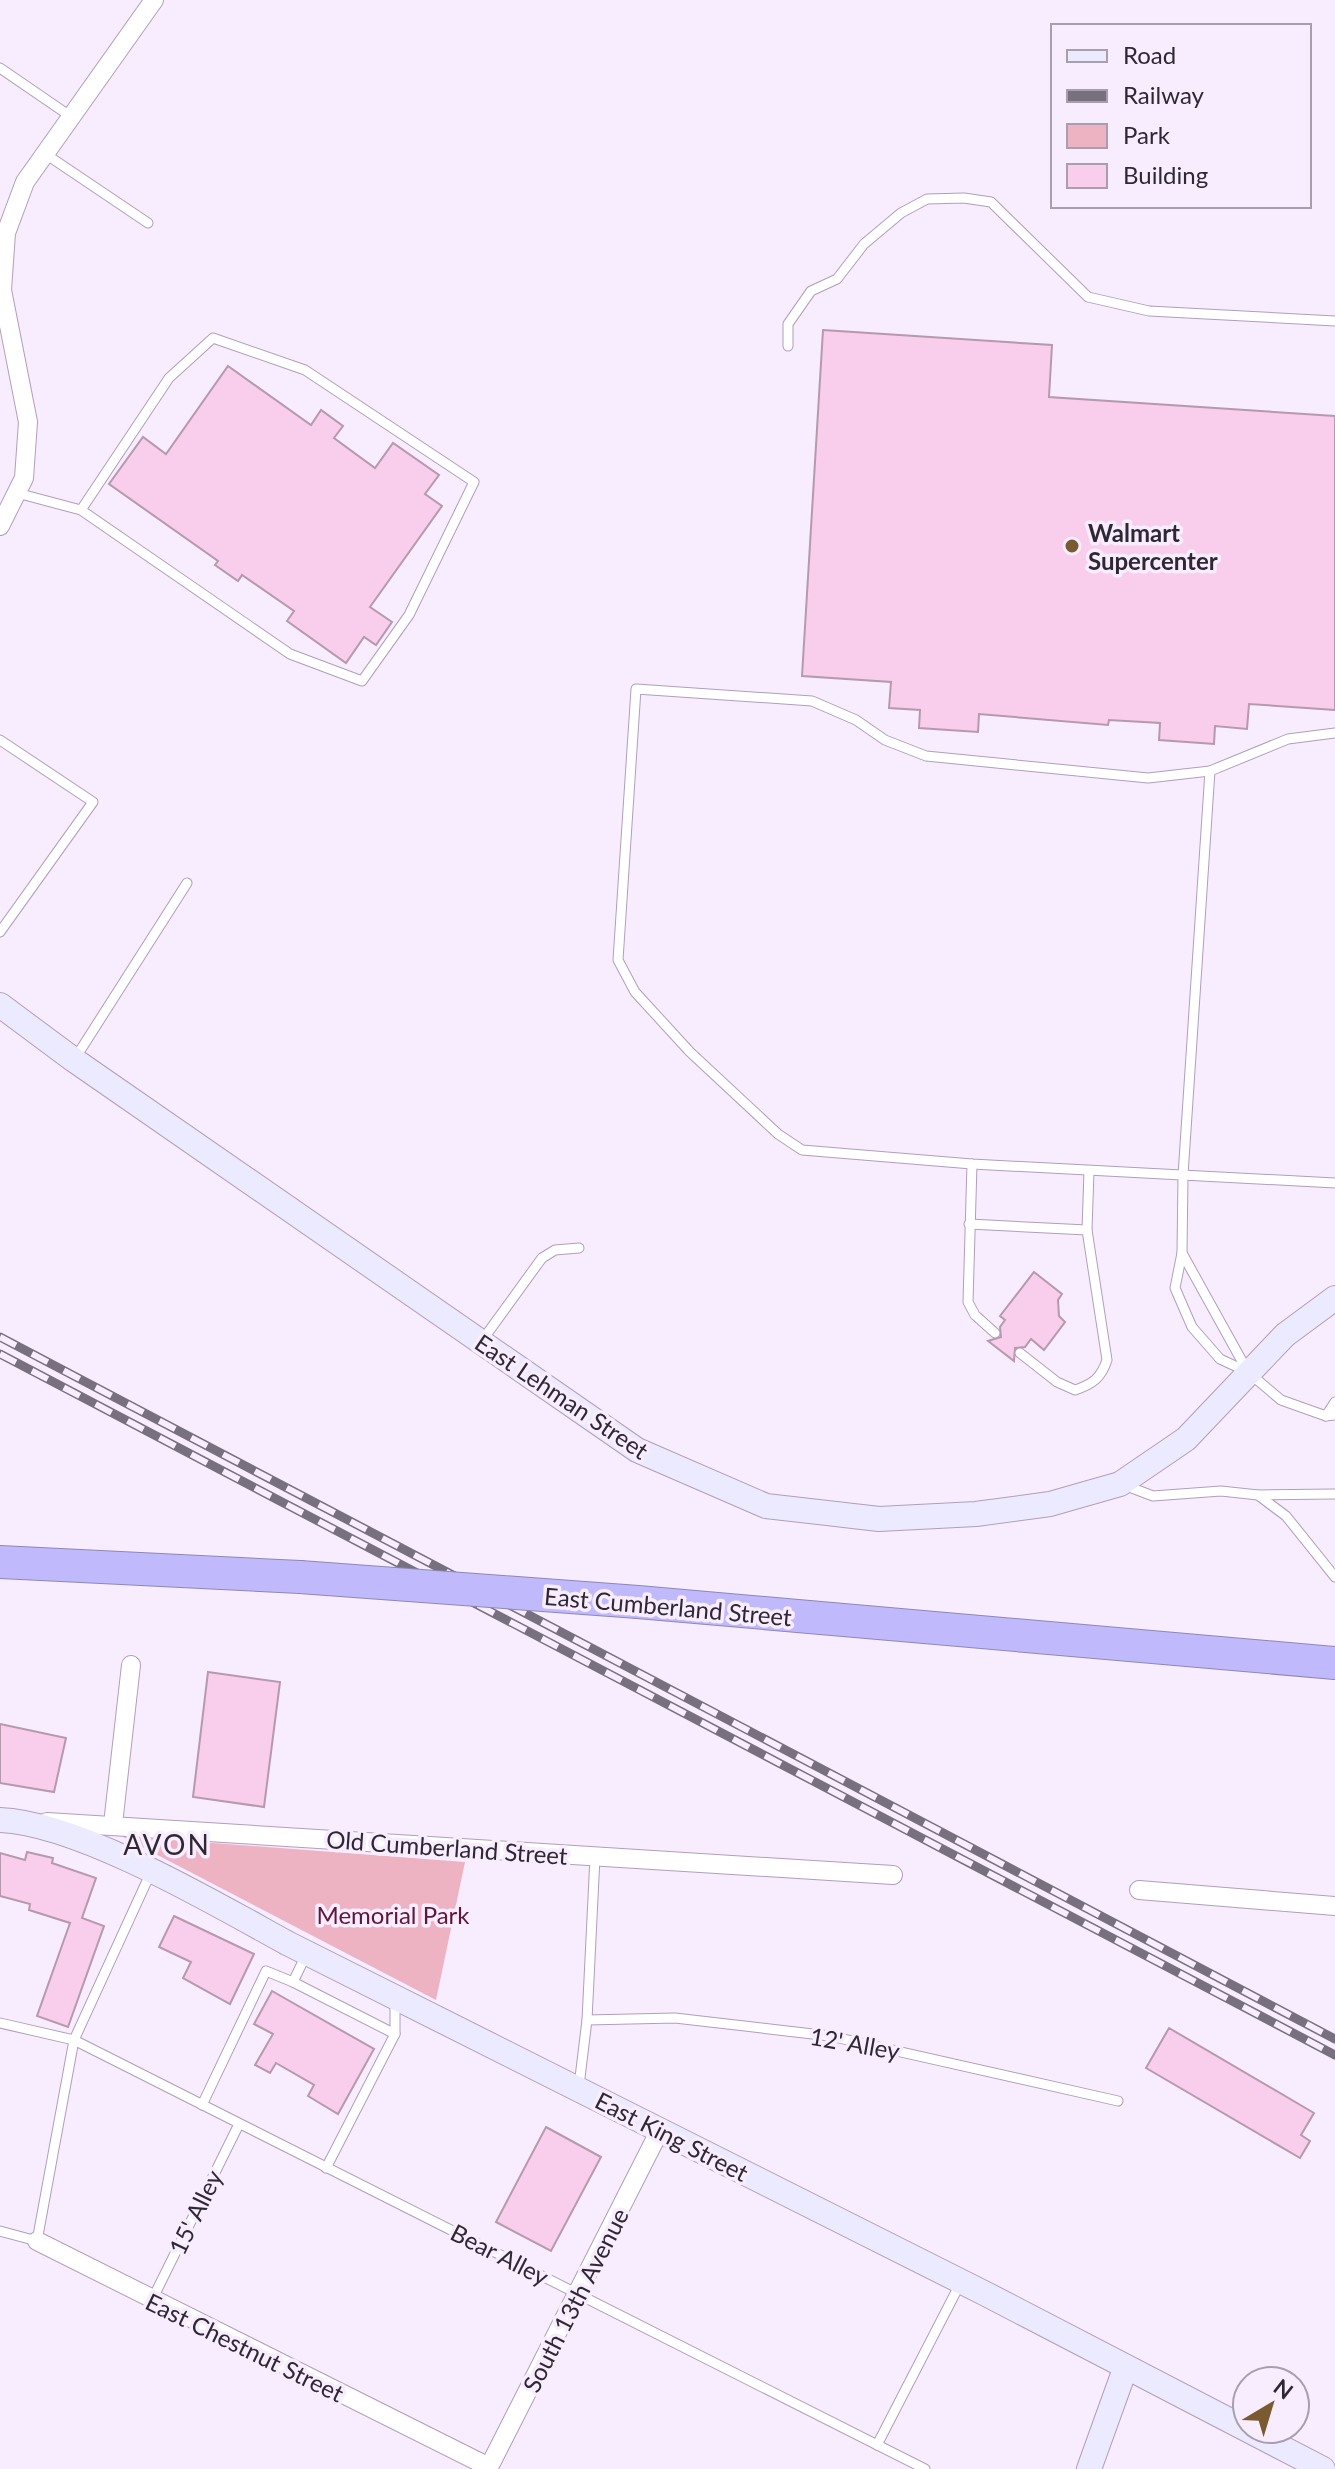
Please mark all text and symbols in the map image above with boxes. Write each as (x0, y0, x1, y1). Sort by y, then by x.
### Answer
legend (1051, 24, 1311, 208)
text: Road (1123, 40, 1176, 69)
text: Railway (1123, 80, 1205, 109)
text: Park (1123, 120, 1171, 149)
text: Building (1123, 160, 1208, 189)
place label: Walmart Supercenter (1088, 518, 1218, 575)
marker: Walmart Supercenter (1063, 537, 1081, 555)
street label: East Lehman Street (470, 1327, 654, 1465)
street label: East Cumberland Street (543, 1581, 793, 1631)
street label: Old Cumberland Street (325, 1824, 569, 1870)
district label: AVON (123, 1827, 211, 1861)
park label: Memorial Park (316, 1900, 470, 1929)
street label: 12' Alley (808, 2021, 903, 2065)
street label: East King Street (591, 2085, 754, 2187)
street label: 15' Alley (162, 2164, 228, 2259)
street label: South 13th Avenue (516, 2203, 634, 2397)
street label: Bear Alley (446, 2217, 554, 2291)
street label: East Chestnut Street (141, 2286, 349, 2408)
north arrow (1231, 2365, 1311, 2445)
text: N (1269, 2373, 1299, 2405)

